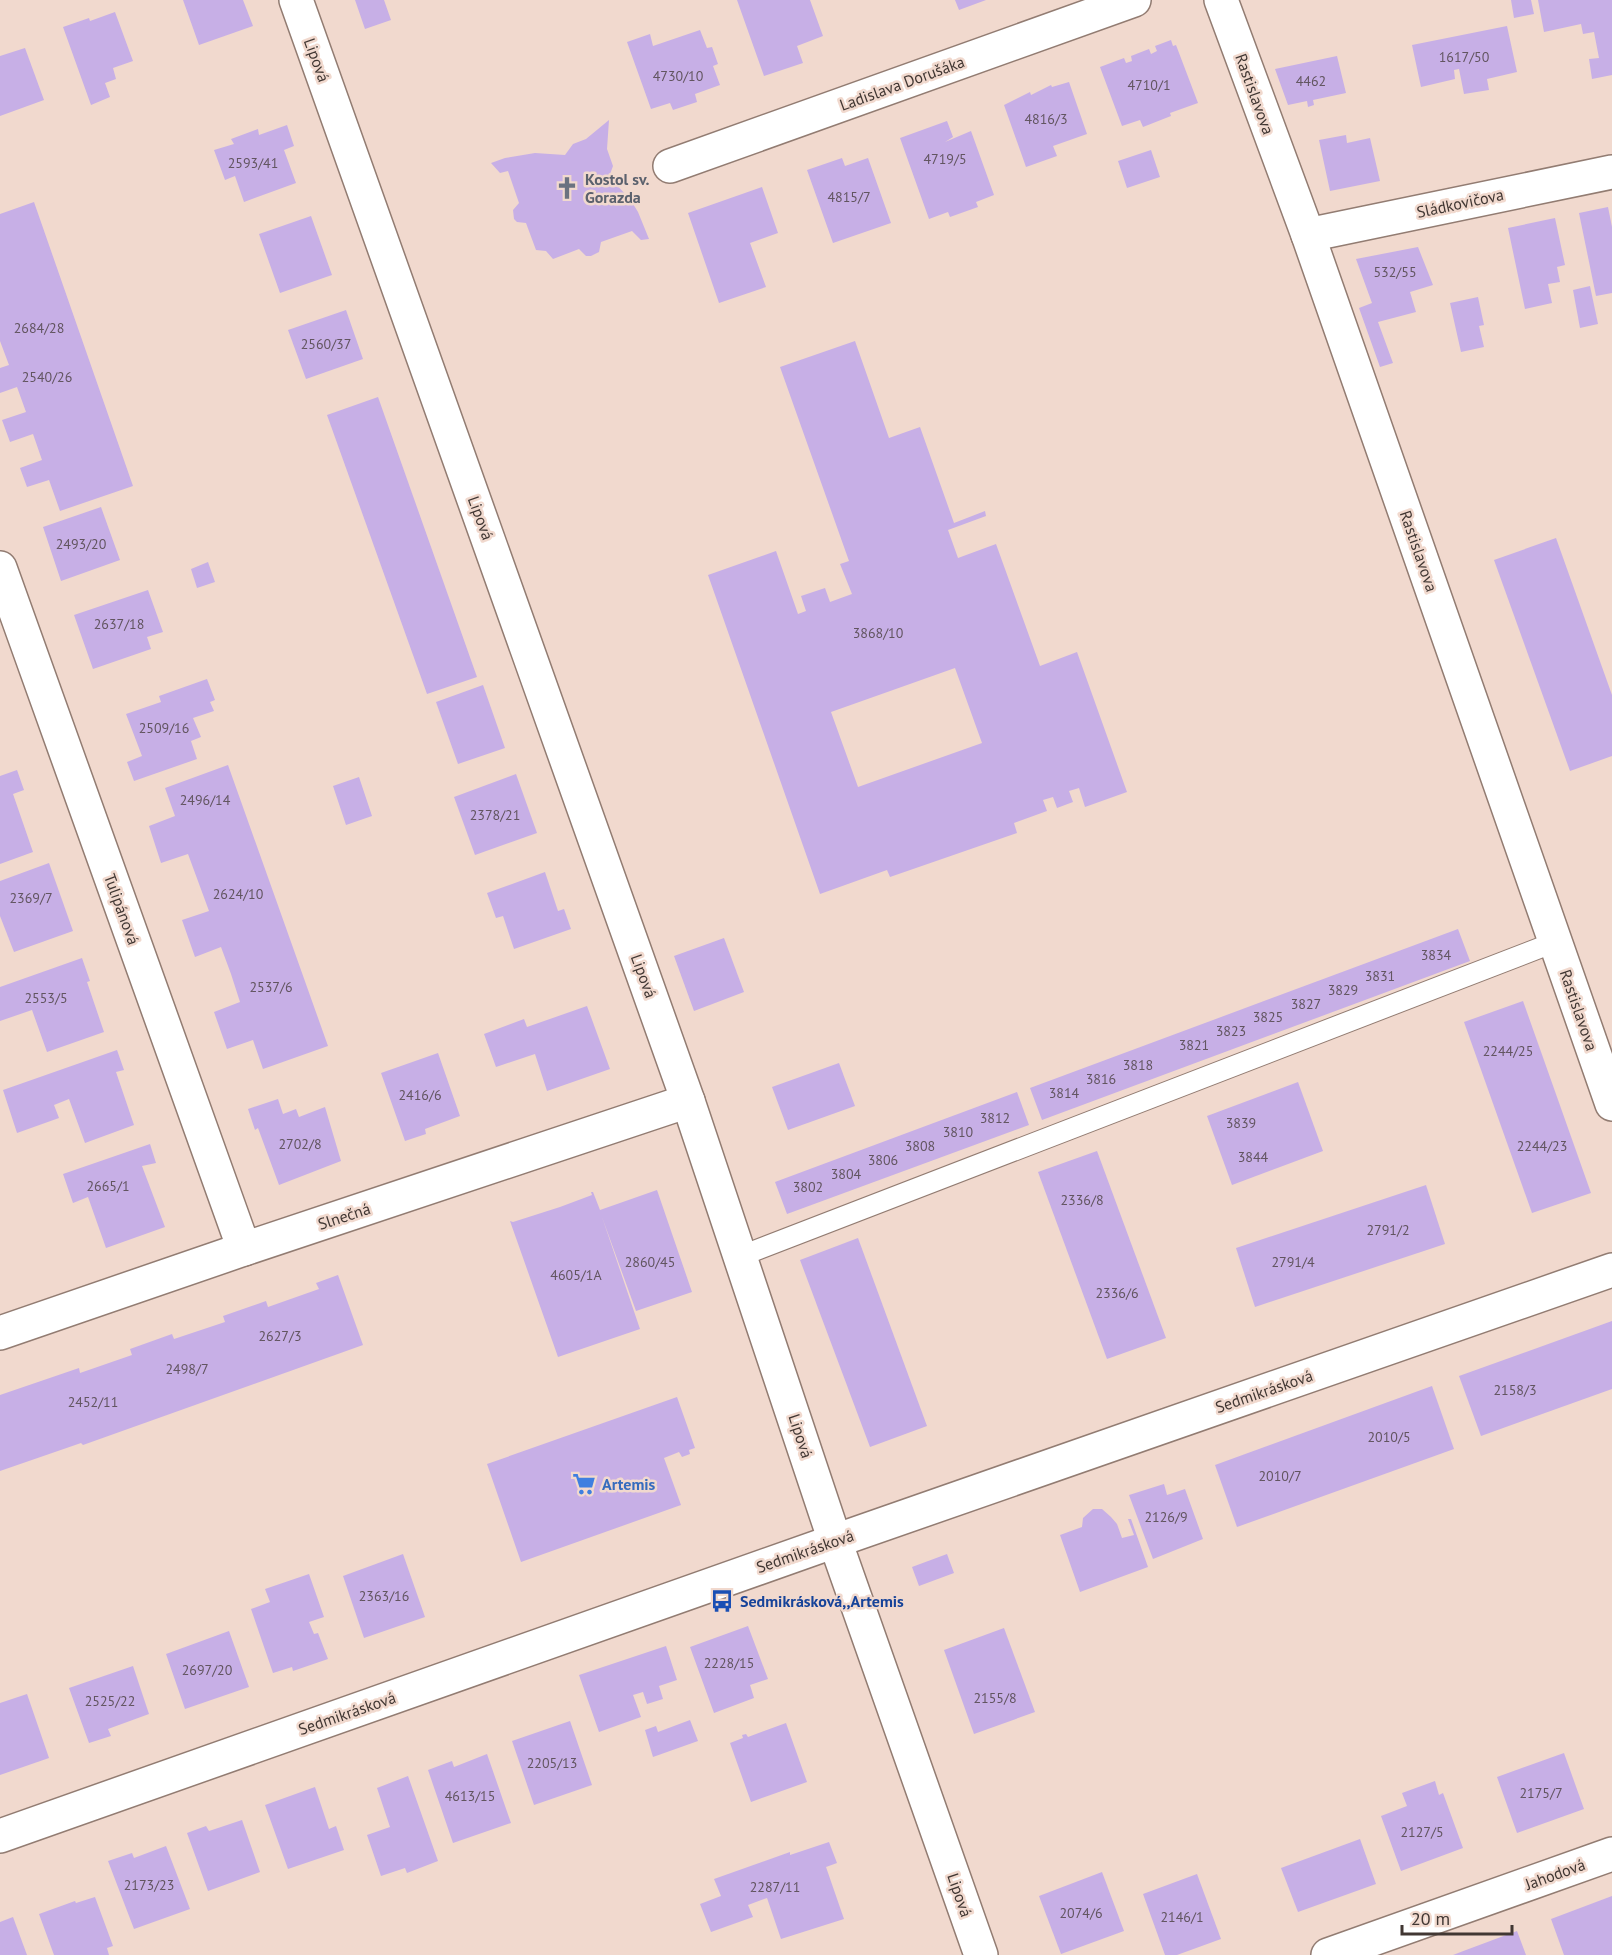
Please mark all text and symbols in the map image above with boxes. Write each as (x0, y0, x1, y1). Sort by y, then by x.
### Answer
street label: Lipová (300, 35, 334, 85)
house number: 1617/50 (1439, 48, 1490, 66)
street label: Ladislava Dorušáka (837, 51, 967, 115)
street label: Rastislavova (1231, 51, 1279, 137)
house number: 4730/10 (653, 67, 704, 85)
house number: 4462 (1296, 72, 1326, 90)
house number: 4710/1 (1127, 76, 1171, 94)
house number: 4816/3 (1024, 110, 1068, 128)
house number: 4719/5 (923, 150, 967, 168)
house number: 2593/41 (228, 154, 278, 172)
place label: Kostol sv. Gorazda (585, 169, 650, 207)
church icon: Kostol sv. Gorazda (554, 175, 580, 201)
street label: Sládkovičova (1415, 184, 1505, 222)
house number: 4815/7 (827, 188, 871, 206)
house number: 532/55 (1373, 263, 1417, 281)
house number: 2684/28 (14, 319, 64, 337)
house number: 2560/37 (301, 335, 351, 353)
house number: 2540/26 (22, 368, 72, 386)
street label: Lipová (464, 493, 498, 543)
street label: Rastislavova (1396, 508, 1442, 594)
house number: 2493/20 (56, 535, 107, 553)
house number: 2637/18 (94, 615, 144, 633)
house number: 3868/10 (853, 624, 904, 642)
house number: 2509/16 (139, 719, 189, 737)
house number: 2496/14 (180, 791, 231, 809)
house number: 2378/21 (470, 806, 520, 824)
street label: Tulipánová (100, 871, 144, 947)
house number: 2624/10 (213, 885, 264, 903)
house number: 2369/7 (9, 889, 53, 907)
house number: 3834 (1421, 946, 1452, 964)
street label: Lipová (627, 951, 661, 1001)
house number: 3831 (1365, 967, 1395, 985)
street label: Rastislavova (1556, 967, 1602, 1053)
house number: 2537/6 (249, 978, 293, 996)
house number: 3829 (1328, 981, 1358, 999)
house number: 2553/5 (24, 989, 68, 1007)
house number: 3827 (1291, 995, 1321, 1013)
house number: 3825 (1253, 1008, 1283, 1026)
house number: 3823 (1216, 1022, 1246, 1040)
house number: 3821 (1179, 1036, 1209, 1054)
house number: 2244/25 (1483, 1042, 1533, 1060)
house number: 3818 (1123, 1056, 1153, 1074)
house number: 3816 (1086, 1070, 1116, 1088)
house number: 3814 (1049, 1084, 1080, 1102)
house number: 2416/6 (398, 1086, 442, 1104)
house number: 3812 (980, 1109, 1010, 1127)
house number: 3839 (1226, 1114, 1256, 1132)
house number: 3810 (943, 1123, 974, 1141)
house number: 2702/8 (278, 1135, 322, 1153)
house number: 3808 (905, 1137, 935, 1155)
house number: 2244/23 (1517, 1137, 1567, 1155)
house number: 3844 (1238, 1148, 1269, 1166)
house number: 3806 (868, 1151, 898, 1169)
house number: 3804 (831, 1165, 862, 1183)
house number: 2665/1 (86, 1177, 130, 1195)
house number: 3802 (793, 1178, 823, 1196)
house number: 2336/8 (1060, 1191, 1104, 1209)
street label: Slnečná (315, 1198, 373, 1234)
house number: 2791/2 (1366, 1221, 1410, 1239)
house number: 2860/45 (625, 1253, 675, 1271)
house number: 2791/4 (1271, 1253, 1315, 1271)
house number: 4605/1A (550, 1266, 602, 1284)
house number: 2336/6 (1095, 1284, 1139, 1302)
house number: 2627/3 (258, 1327, 302, 1345)
house number: 2498/7 (165, 1360, 209, 1378)
street label: Sedmikrásková (1213, 1365, 1315, 1417)
house number: 2158/3 (1493, 1381, 1537, 1399)
house number: 2452/11 (68, 1393, 118, 1411)
street label: Lipová (784, 1411, 818, 1461)
house number: 2010/5 (1367, 1428, 1411, 1446)
house number: 2010/7 (1258, 1467, 1302, 1485)
supermarket icon: Artemis (571, 1471, 597, 1497)
place label: Artemis (602, 1474, 656, 1494)
house number: 2126/9 (1144, 1508, 1188, 1526)
street label: Sedmikrásková (754, 1525, 856, 1577)
house number: 2363/16 (359, 1587, 409, 1605)
bus stop icon: Sedmikrásková,,Artemis (709, 1588, 735, 1614)
place label: Sedmikrásková,,Artemis (740, 1591, 904, 1611)
house number: 2228/15 (704, 1654, 754, 1672)
house number: 2697/20 (182, 1661, 233, 1679)
street label: Sedmikrásková (296, 1687, 398, 1739)
house number: 2155/8 (973, 1689, 1017, 1707)
house number: 2525/22 (85, 1692, 135, 1710)
house number: 2205/13 (527, 1754, 577, 1772)
house number: 2175/7 (1519, 1784, 1563, 1802)
house number: 4613/15 (445, 1787, 495, 1805)
house number: 2127/5 (1400, 1823, 1444, 1841)
street label: Jahodová (1521, 1854, 1588, 1894)
street label: Lipová (943, 1870, 977, 1920)
house number: 2173/23 (124, 1876, 174, 1894)
house number: 2287/11 (750, 1878, 800, 1896)
scale bar (1402, 1898, 1512, 1936)
house number: 2074/6 (1059, 1904, 1103, 1922)
text: 20 m (1411, 1907, 1450, 1930)
house number: 2146/1 (1160, 1908, 1204, 1926)

